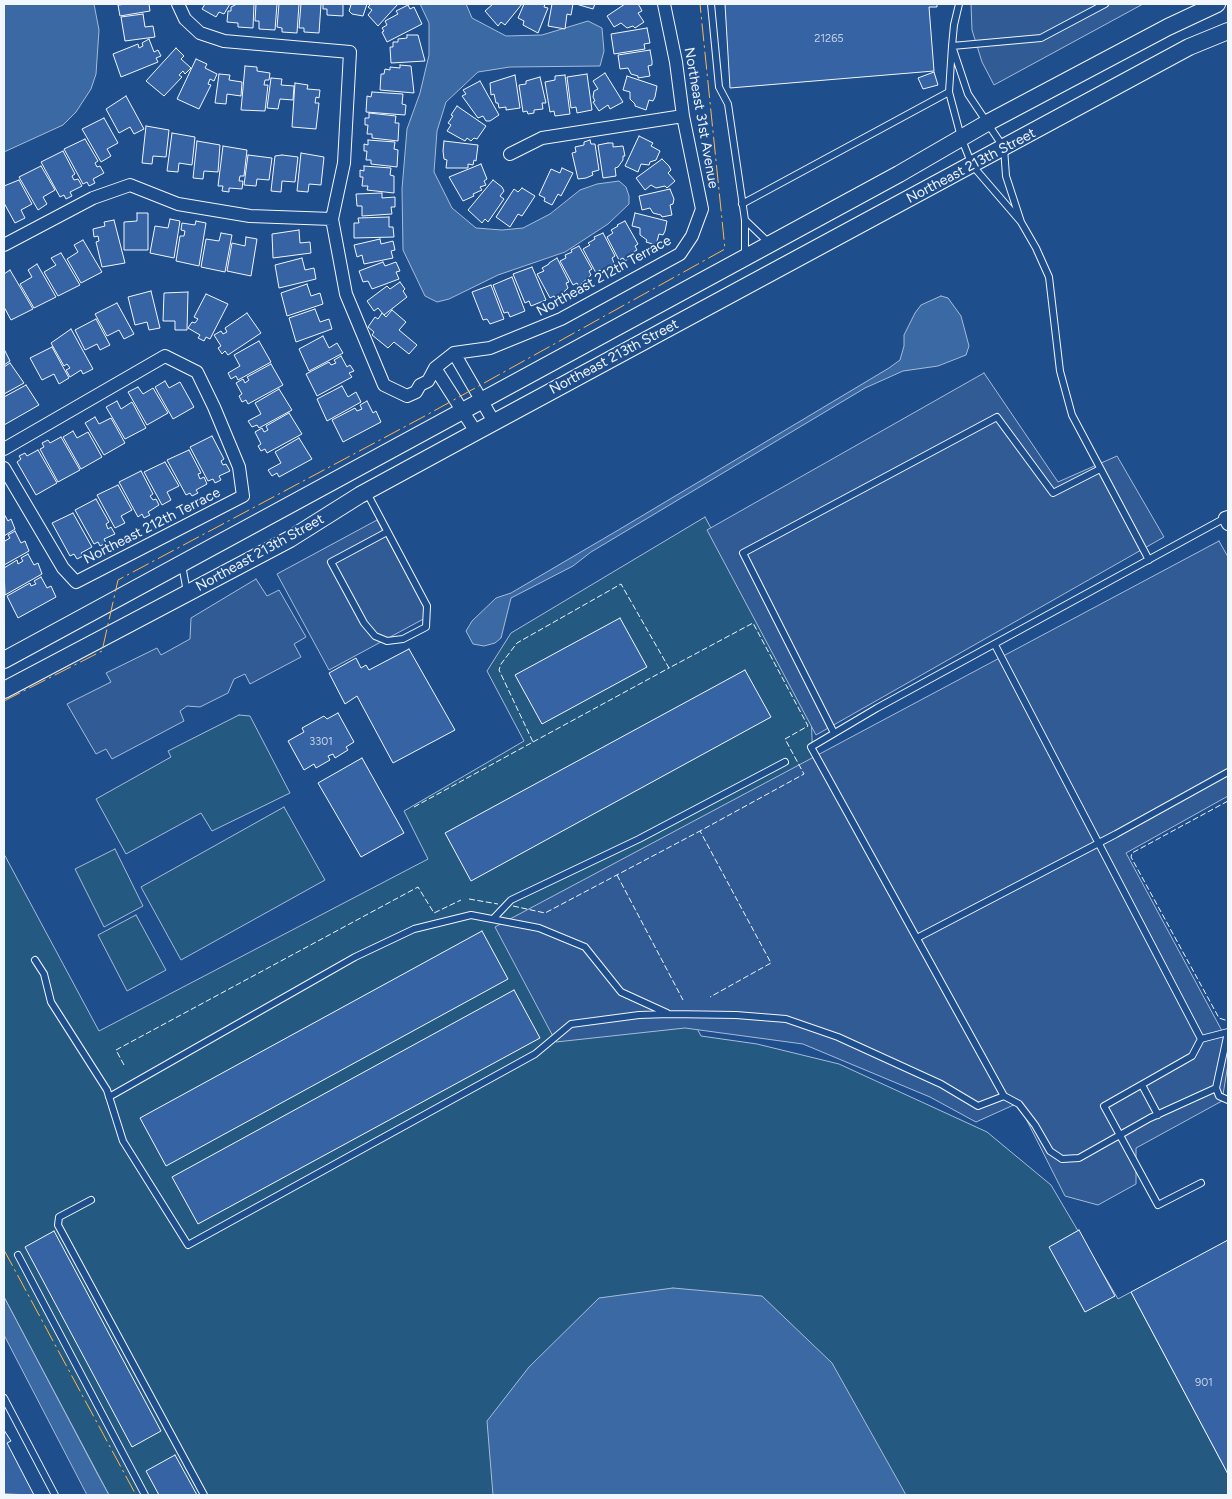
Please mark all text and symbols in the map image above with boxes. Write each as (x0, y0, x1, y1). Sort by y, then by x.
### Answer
house number: 21265 (814, 32, 844, 46)
street label: Northeast 31st Avenue (680, 46, 722, 190)
street label: Northeast 213th Street (904, 125, 1038, 207)
street label: Northeast 212th Terrace (534, 232, 674, 320)
street label: Northeast 213th Street (547, 316, 681, 398)
street label: Northeast 212th Terrace (81, 484, 223, 568)
street label: Northeast 213th Street (193, 511, 327, 595)
house number: 3301 (309, 735, 333, 749)
house number: 901 (1195, 1376, 1213, 1390)

